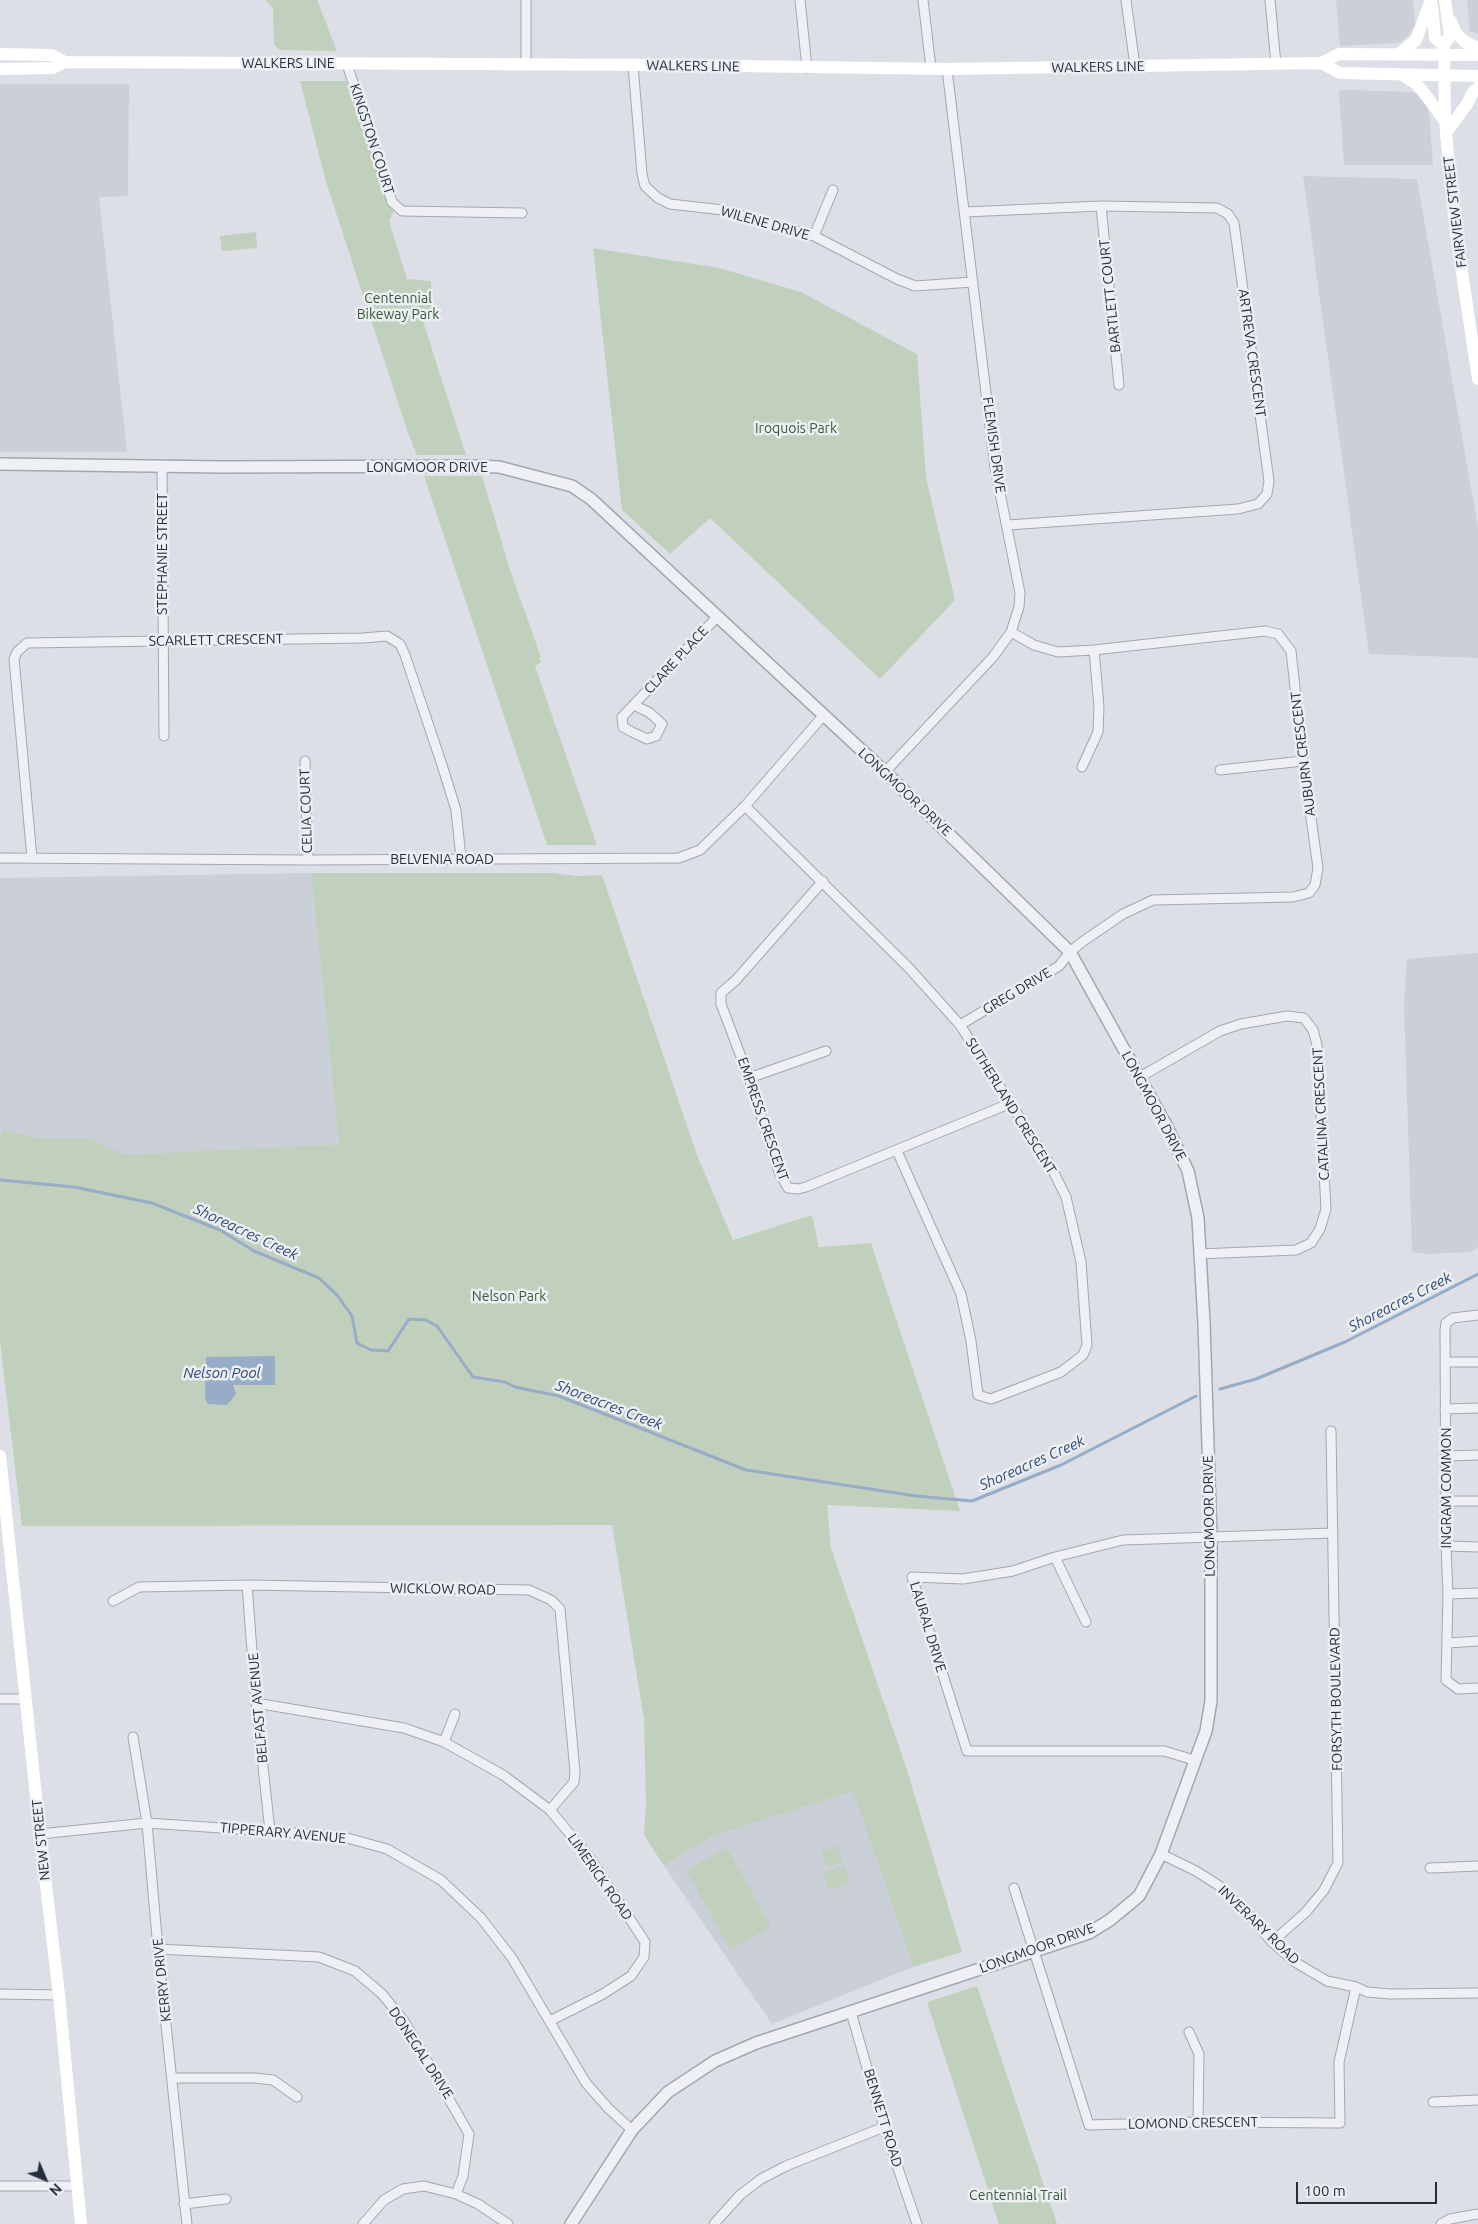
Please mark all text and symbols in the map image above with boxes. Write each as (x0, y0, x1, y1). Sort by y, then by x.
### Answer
street label: WALKERS LINE (241, 55, 335, 71)
street label: WALKERS LINE (646, 57, 740, 75)
street label: WALKERS LINE (1051, 58, 1145, 76)
street label: KINGSTON COURT (346, 81, 398, 197)
street label: FAIRVIEW STREET (1440, 155, 1470, 269)
street label: WILENE DRIVE (719, 202, 811, 244)
street label: BARTLETT COURT (1096, 238, 1124, 354)
street label: ARTREVA CRESCENT (1235, 288, 1269, 418)
park label: Centennial Bikeway Park (357, 290, 439, 322)
street label: FLEMISH DRIVE (979, 396, 1009, 494)
park label: Iroquois Park (755, 420, 837, 436)
street label: LONGMOOR DRIVE (366, 459, 488, 475)
street label: STEPHANIE STREET (154, 493, 170, 615)
street label: CLARE PLACE (640, 623, 712, 697)
street label: SCARLETT CRESCENT (148, 630, 284, 650)
street label: AUBURN CRESCENT (1287, 691, 1319, 817)
street label: LONGMOOR DRIVE (855, 744, 955, 840)
street label: CELIA COURT (296, 768, 316, 854)
street label: BELVENIA ROAD (390, 851, 494, 867)
street label: GREG DRIVE (980, 964, 1054, 1018)
street label: SUTHERLAND CRESCENT (962, 1035, 1060, 1177)
street label: CATALINA CRESCENT (1309, 1047, 1333, 1181)
street label: LONGMOOR DRIVE (1118, 1048, 1190, 1164)
street label: EMPRESS CRESCENT (734, 1055, 792, 1183)
water label: Shoreacres Creek (191, 1200, 301, 1264)
water label: Shoreacres Creek (1345, 1268, 1455, 1336)
park label: Nelson Park (472, 1288, 546, 1304)
water label: Nelson Pool (183, 1364, 261, 1382)
water label: Shoreacres Creek (553, 1376, 665, 1434)
street label: INGRAM COMMON (1438, 1428, 1454, 1548)
water label: Shoreacres Creek (977, 1432, 1087, 1494)
street label: LONGMOOR DRIVE (1200, 1455, 1218, 1577)
street label: WICKLOW ROAD (390, 1580, 496, 1598)
street label: LAURAL DRIVE (906, 1580, 950, 1674)
street label: FORSYTH BOULEVARD (1326, 1627, 1346, 1771)
street label: BELFAST AVENUE (245, 1652, 271, 1764)
street label: NEW STREET (28, 1799, 54, 1881)
street label: TIPPERARY AVENUE (219, 1819, 347, 1847)
street label: LIMERICK ROAD (564, 1830, 636, 1924)
street label: INVERARY ROAD (1215, 1882, 1303, 1968)
street label: LONGMOOR DRIVE (977, 1919, 1097, 1977)
street label: KERRY DRIVE (149, 1937, 175, 2023)
street label: DONEGAL DRIVE (385, 2004, 457, 2102)
street label: BENNETT ROAD (860, 2067, 906, 2169)
street label: LOMOND CRESCENT (1128, 2113, 1258, 2133)
north arrow (20, 2154, 70, 2204)
scale bar (1298, 2172, 1439, 2204)
text: N (46, 2180, 65, 2199)
text: 100 m (1304, 2182, 1346, 2199)
park label: Centennial Trail (969, 2187, 1067, 2203)

